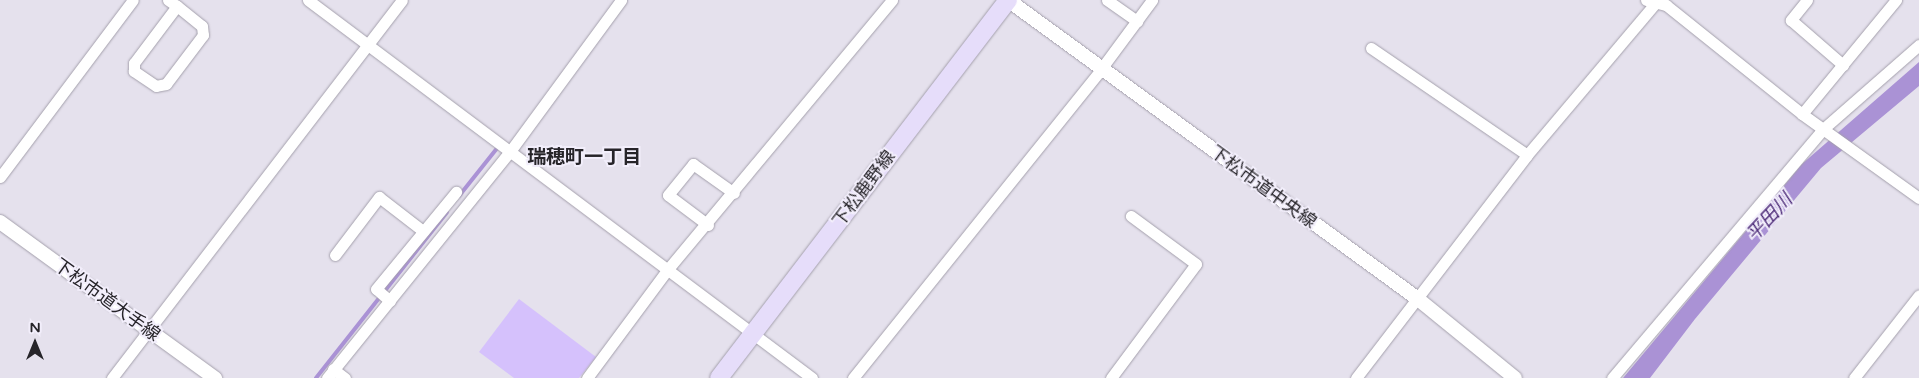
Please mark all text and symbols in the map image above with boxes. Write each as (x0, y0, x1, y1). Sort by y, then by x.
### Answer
street label: 下松市道中央線 (1206, 141, 1320, 233)
district label: 瑞穂町一丁目 (527, 147, 641, 169)
street label: 下松鹿野線 (828, 147, 900, 231)
water label: 平田川 (1742, 189, 1798, 247)
street label: 下松市道大手線 (50, 254, 164, 346)
north arrow (10, 318, 60, 368)
text: N (29, 319, 41, 336)

